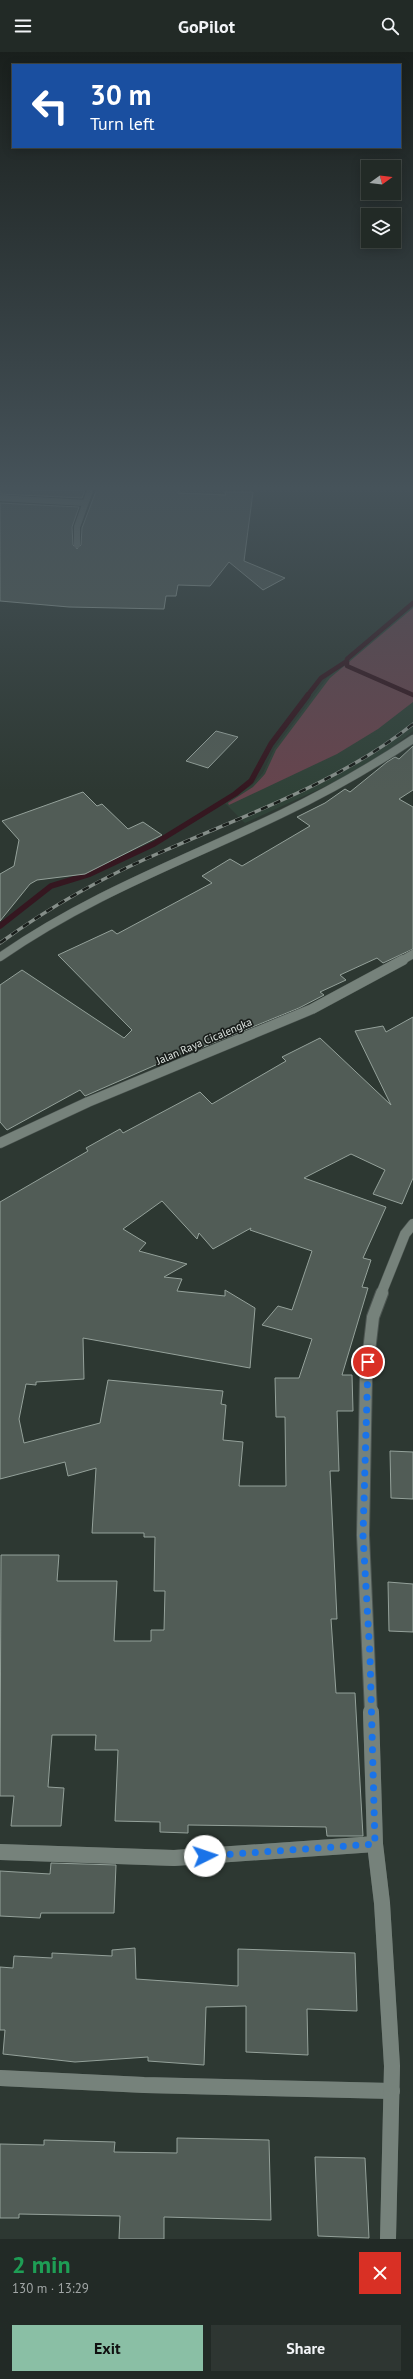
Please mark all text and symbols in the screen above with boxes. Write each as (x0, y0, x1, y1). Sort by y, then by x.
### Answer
icon: menu (12, 15, 34, 37)
text: GoPilot (178, 15, 235, 38)
icon: search (379, 15, 401, 37)
text: 30 m (90, 76, 151, 113)
icon: left (24, 80, 76, 132)
text: Turn left (90, 112, 155, 135)
north arrow (361, 160, 401, 200)
map controls (361, 160, 401, 248)
button: layers (361, 208, 401, 248)
street label: Jalan Raya Cicalengka (153, 1014, 254, 1068)
pin (351, 1345, 385, 1379)
icon: arrive (357, 1351, 379, 1373)
position arrow (184, 1835, 226, 1877)
text: 2 min (12, 2249, 71, 2280)
button: close (359, 2252, 401, 2294)
text: 130 m · 13:29 (12, 2280, 89, 2297)
button: Exit (12, 2325, 203, 2371)
button: Share (211, 2325, 401, 2371)

